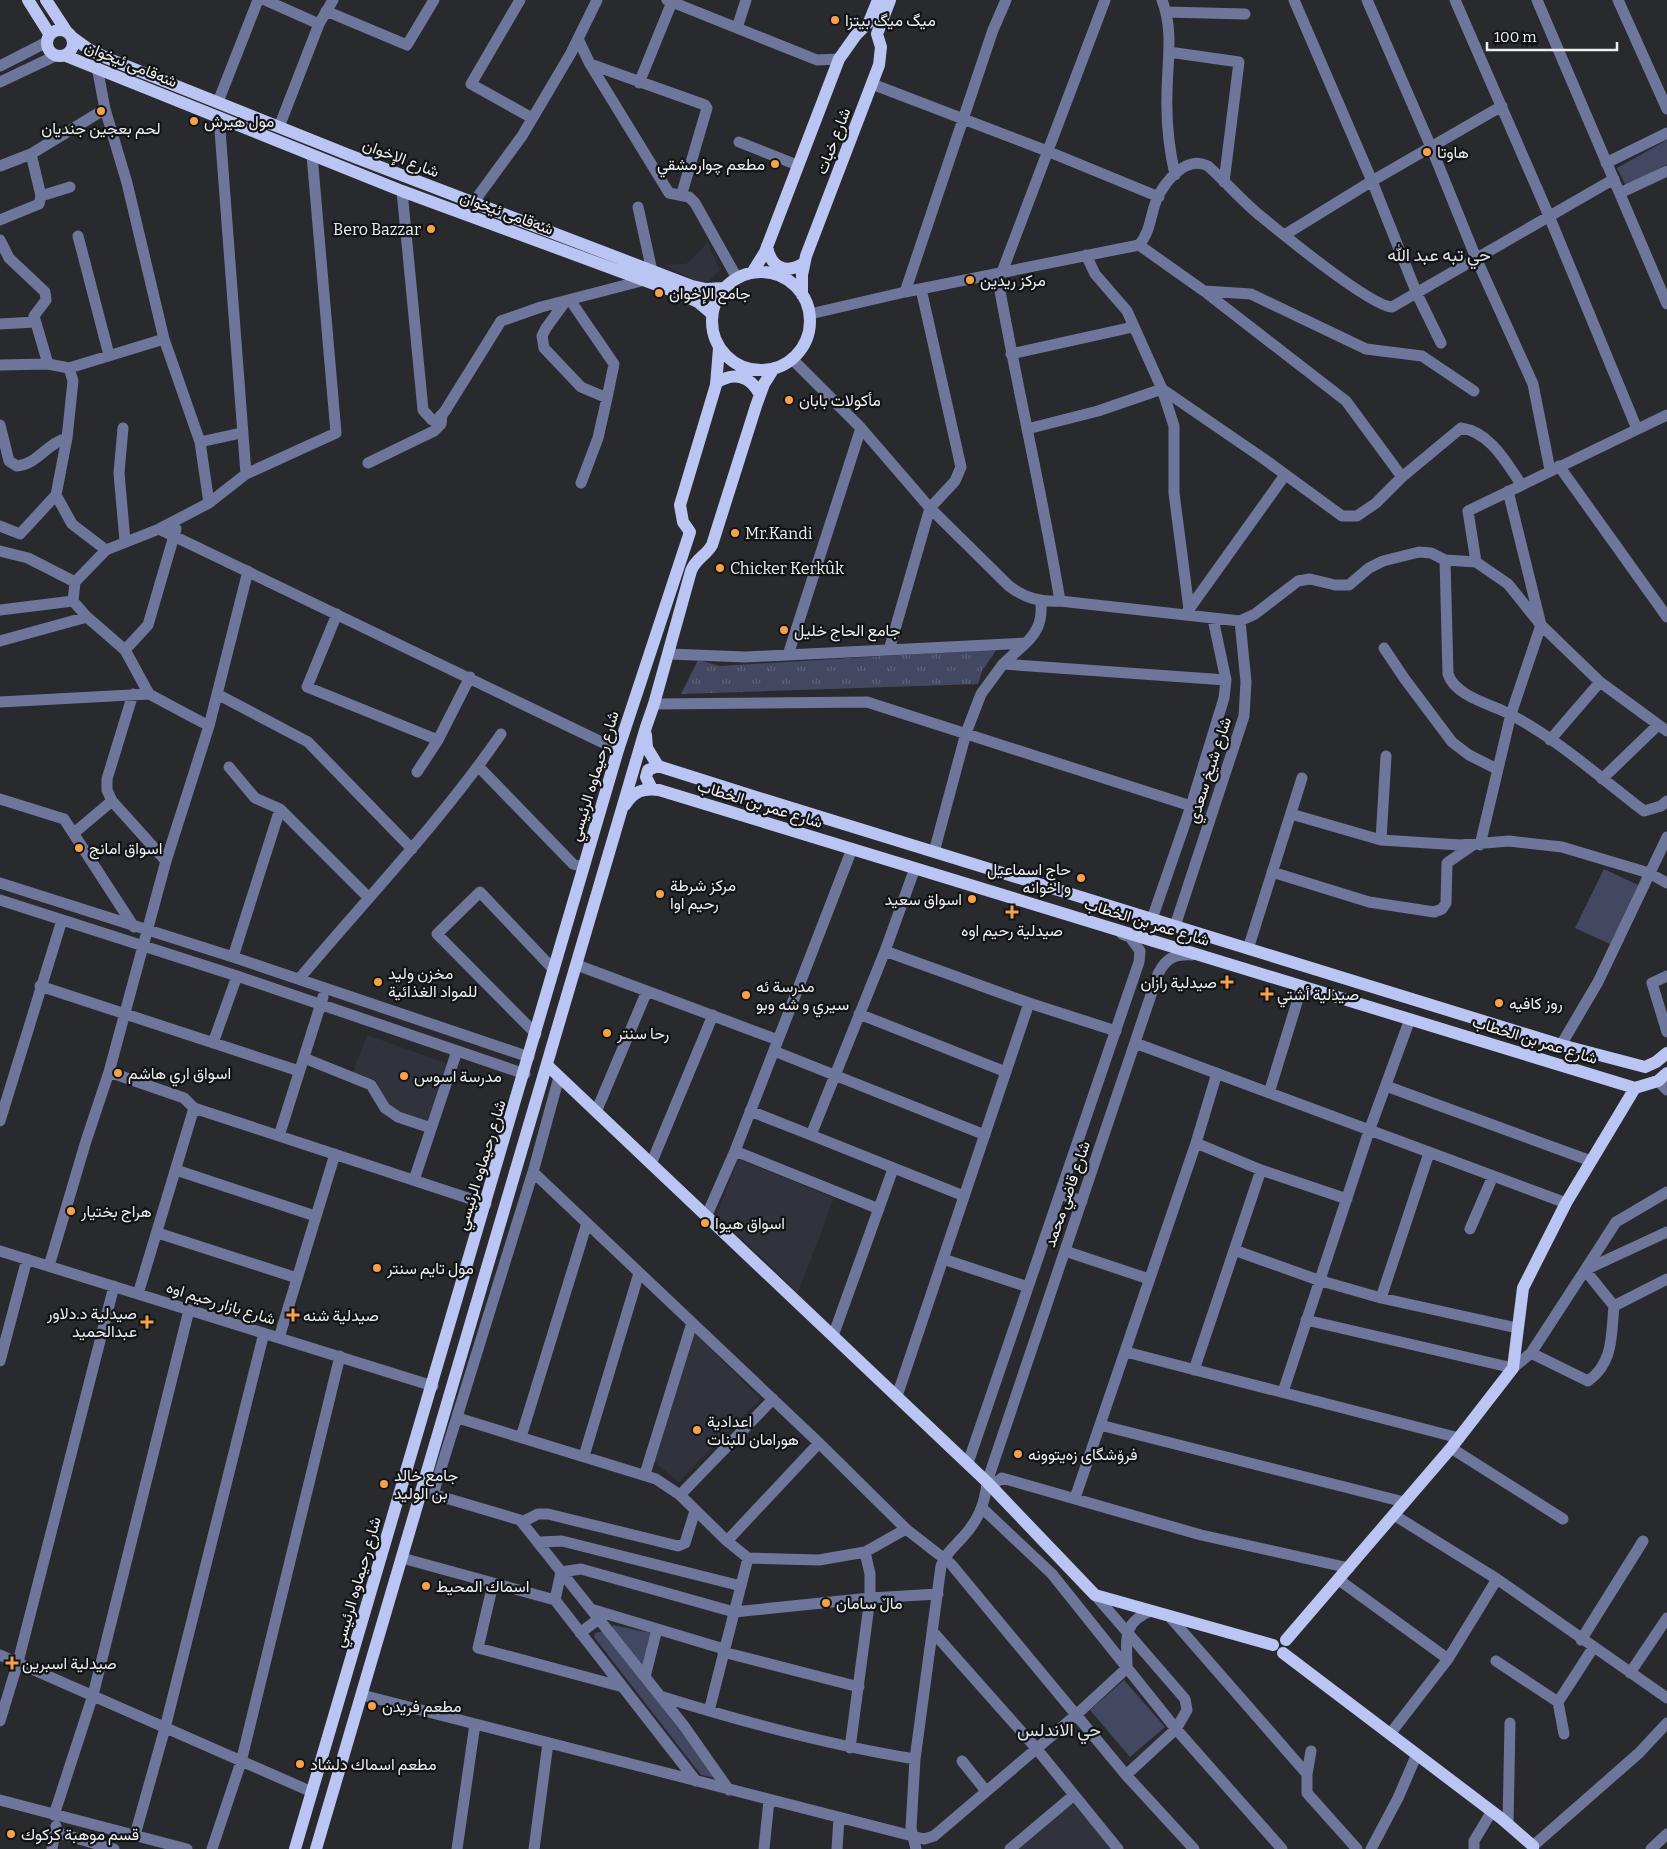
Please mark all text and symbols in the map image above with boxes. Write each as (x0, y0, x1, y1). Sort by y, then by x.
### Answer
place label: ميگ ميگ بيتزا (845, 11, 936, 31)
marker: ميگ ميگ بيتزا (829, 14, 841, 26)
scale bar (1487, 20, 1617, 52)
text: 100 m (1494, 28, 1537, 46)
street label: شەقامی ئیخوان (82, 37, 180, 92)
marker: لحم بعجين جنديان (95, 105, 107, 117)
street label: شارع خبات (812, 105, 856, 178)
place label: مول هيرش (204, 112, 274, 132)
marker: مول هيرش (188, 115, 200, 127)
place label: لحم بعجين جنديان (41, 119, 161, 139)
street label: شارع الإخوان (359, 135, 442, 183)
place label: هاوتا (1437, 143, 1469, 163)
marker: هاوتا (1421, 146, 1433, 158)
place label: مطعم چوارمشقي (657, 155, 765, 178)
marker: مطعم چوارمشقي (769, 158, 781, 170)
street label: شەقامی ئیخوان (457, 187, 556, 240)
place label: Bero Bazzar (333, 220, 421, 239)
marker: Bero Bazzar (425, 223, 437, 235)
district label: حي تبه عبد الله (1387, 244, 1491, 270)
place label: مركز ريدين (980, 271, 1046, 291)
marker: مركز ريدين (964, 274, 976, 286)
place label: جامع الإخوان (669, 284, 751, 305)
marker: جامع الإخوان (653, 287, 665, 299)
place label: مأكولات بابان (799, 391, 881, 411)
marker: مأكولات بابان (783, 394, 795, 406)
place label: Mr.Kandi (745, 524, 813, 543)
marker: Mr.Kandi (729, 527, 741, 539)
place label: Chicker Kerkûk (730, 559, 844, 578)
marker: Chicker Kerkûk (714, 562, 726, 574)
place label: جامع الحاج خليل (794, 621, 901, 642)
marker: جامع الحاج خليل (778, 624, 790, 636)
street label: شارع رحيماوه الرئيسي (565, 709, 627, 845)
street label: شارع شيخ سعدي (1183, 715, 1239, 827)
street label: شارع عمر بن الخطاب (695, 776, 825, 834)
place label: اسواق امانج (89, 839, 162, 860)
marker: اسواق امانج (73, 842, 85, 854)
place label: حاج اسماعيل و اخوانه (987, 860, 1071, 898)
marker: حاج اسماعيل و اخوانه (1075, 872, 1087, 884)
place label: مركز شرطة رحيم اوا (670, 876, 736, 914)
marker: مركز شرطة رحيم اوا (654, 888, 666, 900)
place label: اسواق سعيد (884, 890, 962, 910)
marker: اسواق سعيد (966, 893, 978, 905)
street label: شارع عمر بن الخطاب (1082, 894, 1212, 952)
marker: صيدلية رحيم اوه (1006, 906, 1018, 918)
place label: صيدلية رحيم اوه (961, 921, 1063, 941)
place label: مخزن وليد للمواد الغذائية (388, 964, 477, 1002)
place label: صيدلية رازان (1140, 973, 1217, 993)
marker: مخزن وليد للمواد الغذائية (372, 976, 384, 988)
marker: صيدلية رازان (1221, 976, 1233, 988)
place label: مدرسة ئه سيري و شه وبو (756, 977, 849, 1018)
place label: صيدلية أشتي (1277, 985, 1359, 1008)
marker: صيدلية أشتي (1261, 988, 1273, 1000)
marker: مدرسة ئه سيري و شه وبو (740, 989, 752, 1001)
place label: روز كافيه (1509, 994, 1563, 1014)
marker: روز كافيه (1493, 997, 1505, 1009)
street label: شارع عمر بن الخطاب (1470, 1012, 1600, 1070)
place label: رحا سنتر (616, 1024, 669, 1044)
marker: رحا سنتر (601, 1027, 613, 1039)
place label: اسواق اري هاشم (128, 1064, 231, 1087)
marker: اسواق اري هاشم (112, 1067, 124, 1079)
place label: مدرسة اسوس (414, 1067, 502, 1087)
marker: مدرسة اسوس (398, 1070, 410, 1082)
street label: شارع رحيماوه الرئيسي (452, 1098, 514, 1234)
street label: شارع قاضي محمد (1040, 1138, 1098, 1251)
place label: هراج بختيار (80, 1202, 152, 1223)
marker: هراج بختيار (65, 1205, 77, 1217)
place label: اسواق هيوا (715, 1214, 785, 1234)
marker: اسواق هيوا (699, 1217, 711, 1229)
place label: مول تايم سنتر (386, 1259, 474, 1279)
marker: مول تايم سنتر (371, 1262, 383, 1274)
street label: شارع بازار رحيم اوه (163, 1277, 278, 1331)
place label: صيدلية د.دلاور عبدالحميد (46, 1304, 137, 1341)
place label: صيدلية شنه (303, 1306, 379, 1325)
marker: صيدلية شنه (287, 1309, 299, 1321)
marker: صيدلية د.دلاور عبدالحميد (141, 1316, 153, 1328)
place label: اعدادية هورامان للبنات (707, 1412, 799, 1450)
marker: اعدادية هورامان للبنات (691, 1424, 703, 1436)
place label: فرۆشگای زەیتوونە (1028, 1445, 1138, 1465)
marker: فرۆشگای زەیتوونە (1012, 1448, 1024, 1460)
place label: جامع خالد بن الوليد (394, 1466, 459, 1504)
marker: جامع خالد بن الوليد (378, 1478, 390, 1490)
street label: شارع رحيماوه الرئيسي (329, 1514, 389, 1651)
place label: اسماك المحيط (436, 1577, 529, 1596)
marker: اسماك المحيط (420, 1580, 432, 1592)
place label: ماڵ سامان (836, 1594, 903, 1613)
marker: ماڵ سامان (820, 1597, 832, 1609)
place label: صيدلية اسبرين (22, 1654, 117, 1674)
marker: صيدلية اسبرين (6, 1657, 18, 1669)
place label: مطعم فريدن (382, 1697, 462, 1717)
marker: مطعم فريدن (366, 1700, 378, 1712)
district label: حي الاندلس (1017, 1719, 1101, 1745)
place label: مطعم اسماك دلشاد (310, 1755, 436, 1775)
marker: مطعم اسماك دلشاد (294, 1758, 306, 1770)
place label: قسم موهبة كركوك (21, 1825, 139, 1845)
marker: قسم موهبة كركوك (5, 1828, 17, 1840)

